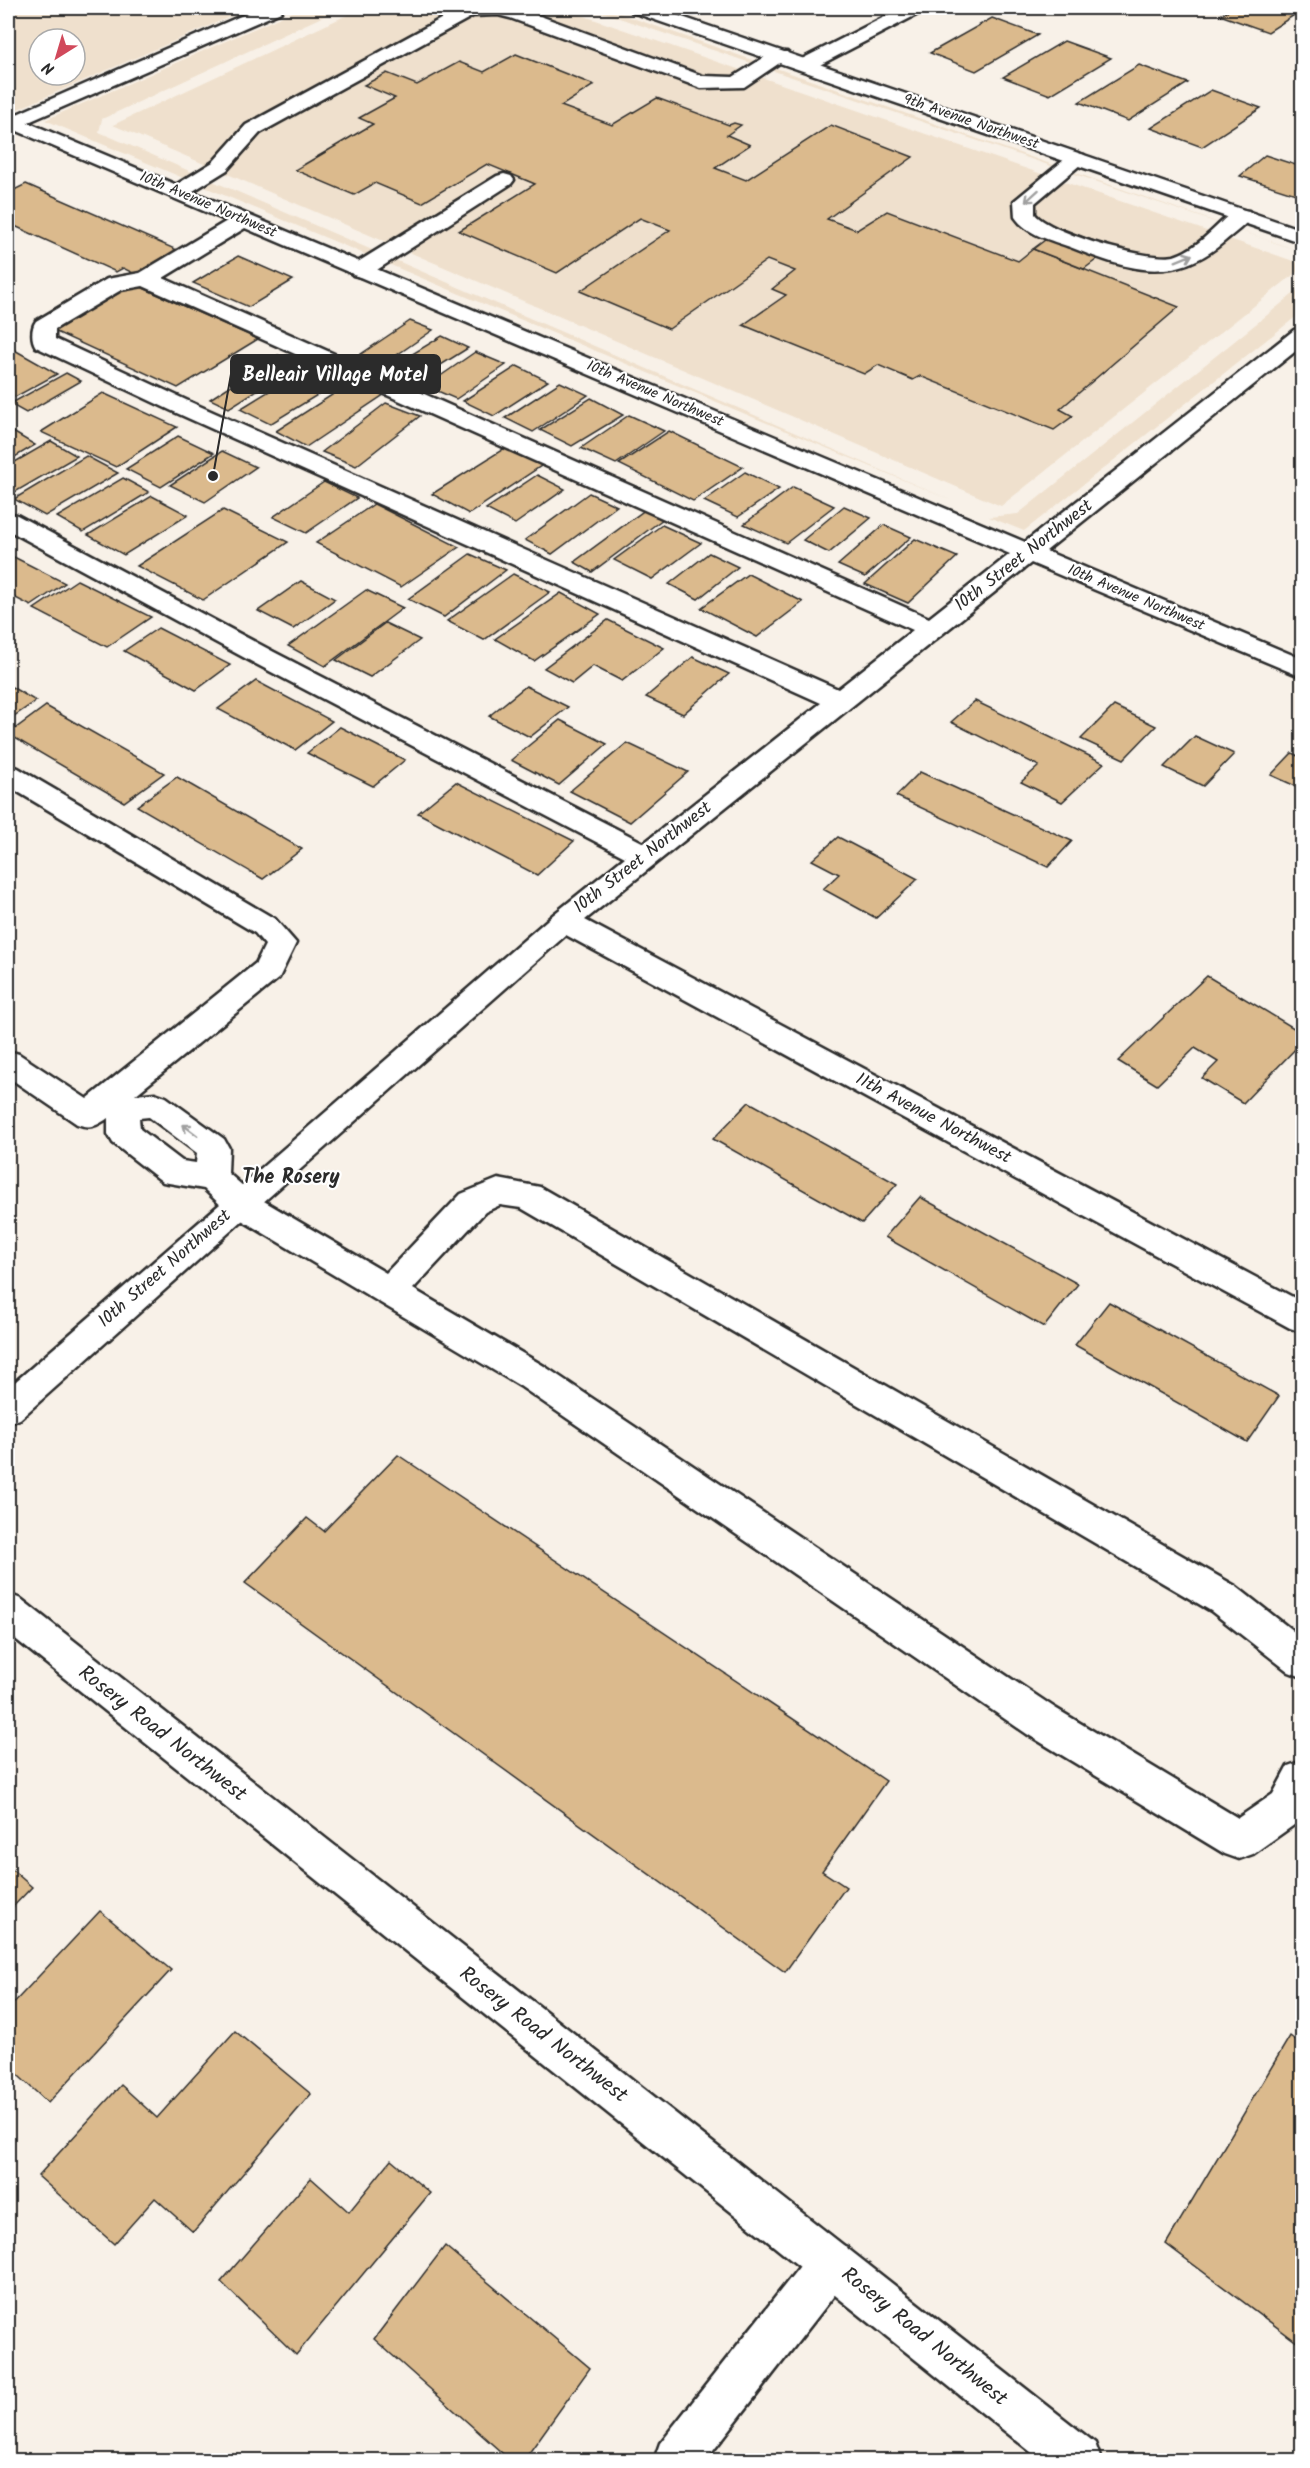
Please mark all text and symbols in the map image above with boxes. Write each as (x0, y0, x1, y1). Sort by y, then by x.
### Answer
north arrow (27, 27, 87, 87)
text: N (37, 55, 60, 81)
street label: 9th Avenue Northwest (900, 88, 1042, 157)
street label: 10th Avenue Northwest (136, 165, 281, 245)
one-way arrow (1025, 189, 1040, 203)
one-way arrow (1174, 252, 1192, 263)
street label: 10th Avenue Northwest (583, 354, 728, 434)
callout: Belleair Village Motel (231, 355, 440, 393)
text: Belleair Village Motel (242, 360, 428, 392)
street label: 10th Street Northwest (948, 492, 1100, 619)
street label: 10th Avenue Northwest (1064, 558, 1209, 638)
street label: 10th Street Northwest (567, 794, 719, 921)
street label: 11th Avenue Northwest (850, 1066, 1017, 1173)
one-way arrow (182, 1123, 198, 1136)
district label: The Rosery (242, 1162, 340, 1194)
street label: 10th Street Northwest (92, 1202, 239, 1335)
street label: Rosery Road Northwest (70, 1657, 254, 1811)
street label: Rosery Road Northwest (451, 1958, 635, 2112)
street label: Rosery Road Northwest (833, 2259, 1015, 2415)

